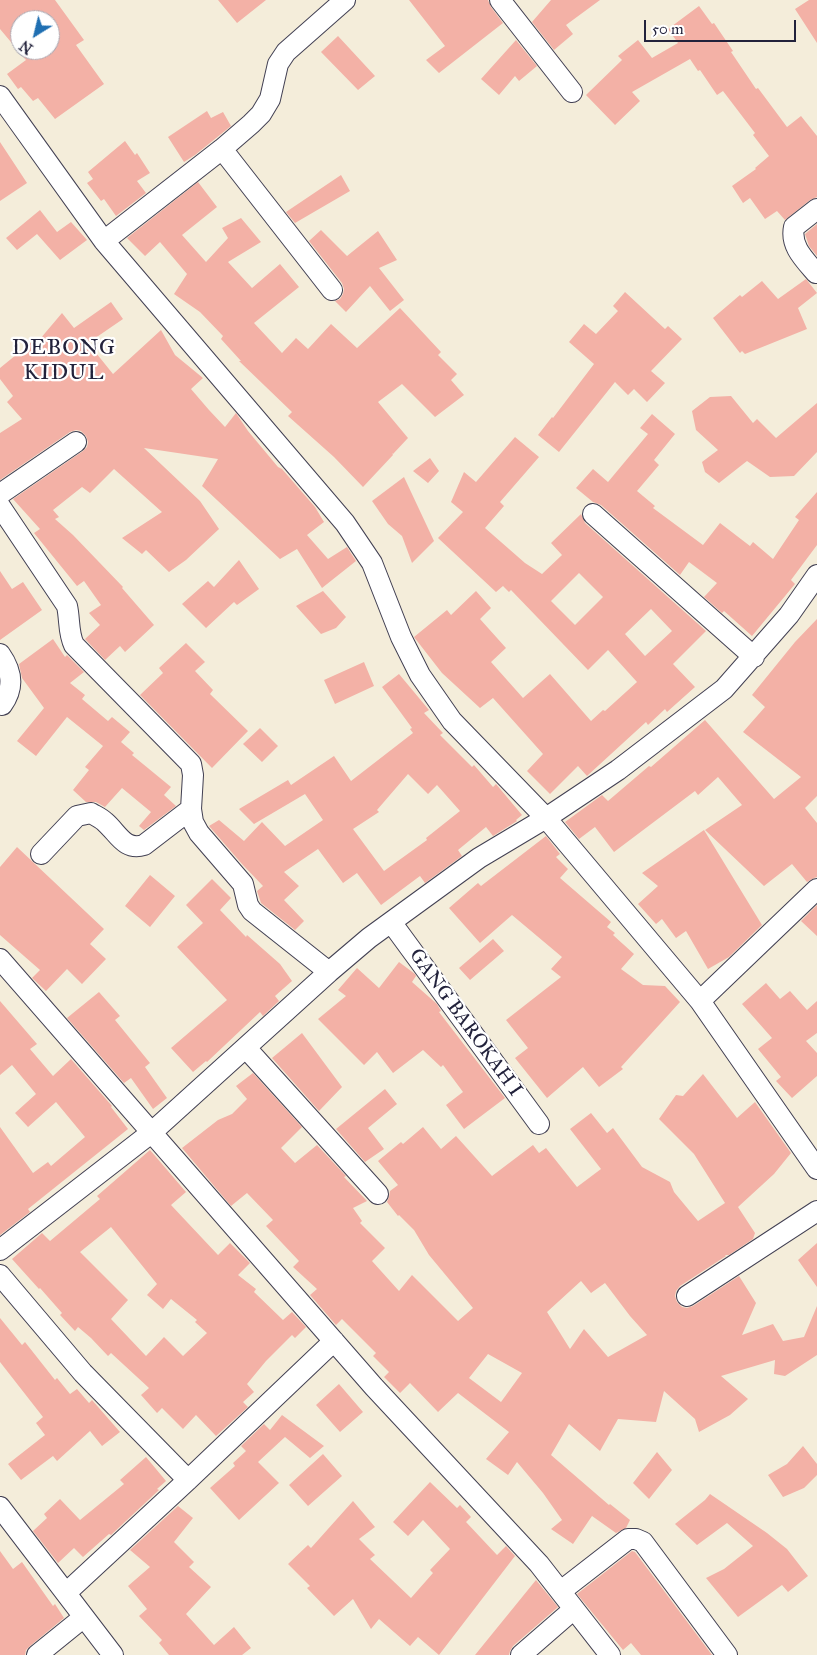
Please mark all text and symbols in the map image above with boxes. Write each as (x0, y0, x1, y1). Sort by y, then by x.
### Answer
north arrow (10, 10, 60, 60)
scale bar (647, 10, 800, 42)
text: 50 m (652, 20, 684, 38)
text: N (17, 36, 36, 57)
district label: DEBONG KIDUL (11, 336, 117, 388)
street label: GANG BAROKAH I (403, 944, 527, 1102)

